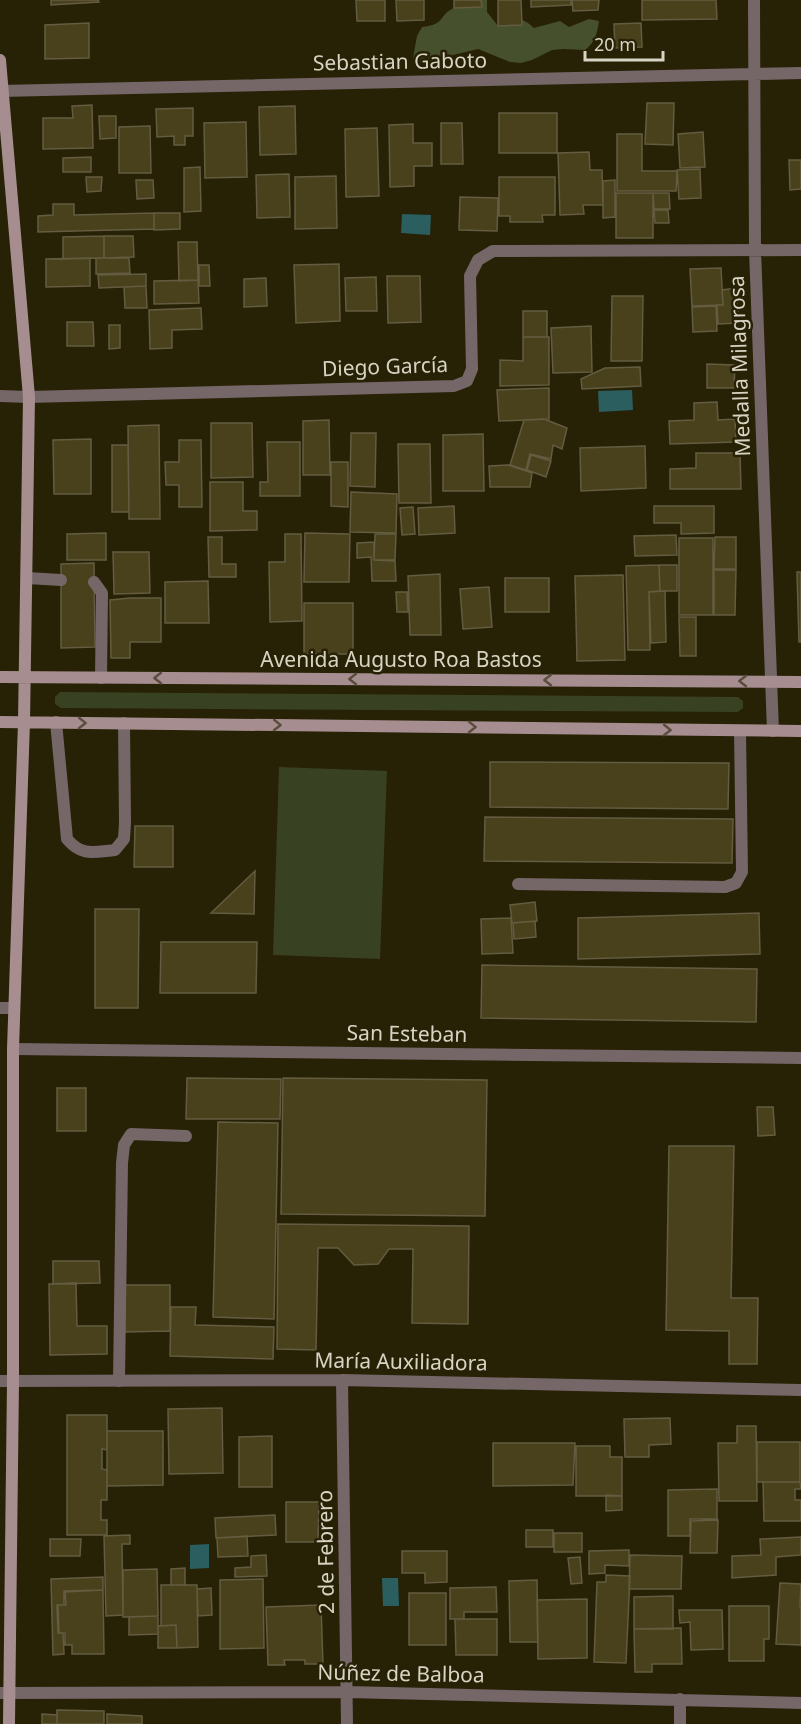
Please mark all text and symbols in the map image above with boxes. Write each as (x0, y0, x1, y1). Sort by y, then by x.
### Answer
scale bar (585, 24, 663, 62)
text: 20 m (594, 32, 636, 56)
street label: Sebastian Gaboto (313, 45, 487, 77)
street label: Medalla Milagrosa (722, 275, 756, 457)
street label: Diego García (321, 350, 449, 382)
street label: Avenida Augusto Roa Bastos (260, 645, 542, 673)
one-way arrow (153, 672, 162, 684)
one-way arrow (348, 673, 357, 685)
one-way arrow (543, 674, 552, 686)
one-way arrow (738, 675, 747, 688)
one-way arrow (78, 717, 87, 729)
one-way arrow (273, 719, 282, 731)
one-way arrow (468, 721, 477, 734)
one-way arrow (663, 724, 672, 736)
street label: San Esteban (346, 1018, 468, 1048)
street label: María Auxiliadora (314, 1345, 488, 1377)
street label: 2 de Febrero (310, 1490, 340, 1614)
street label: Núñez de Balboa (317, 1658, 485, 1688)

